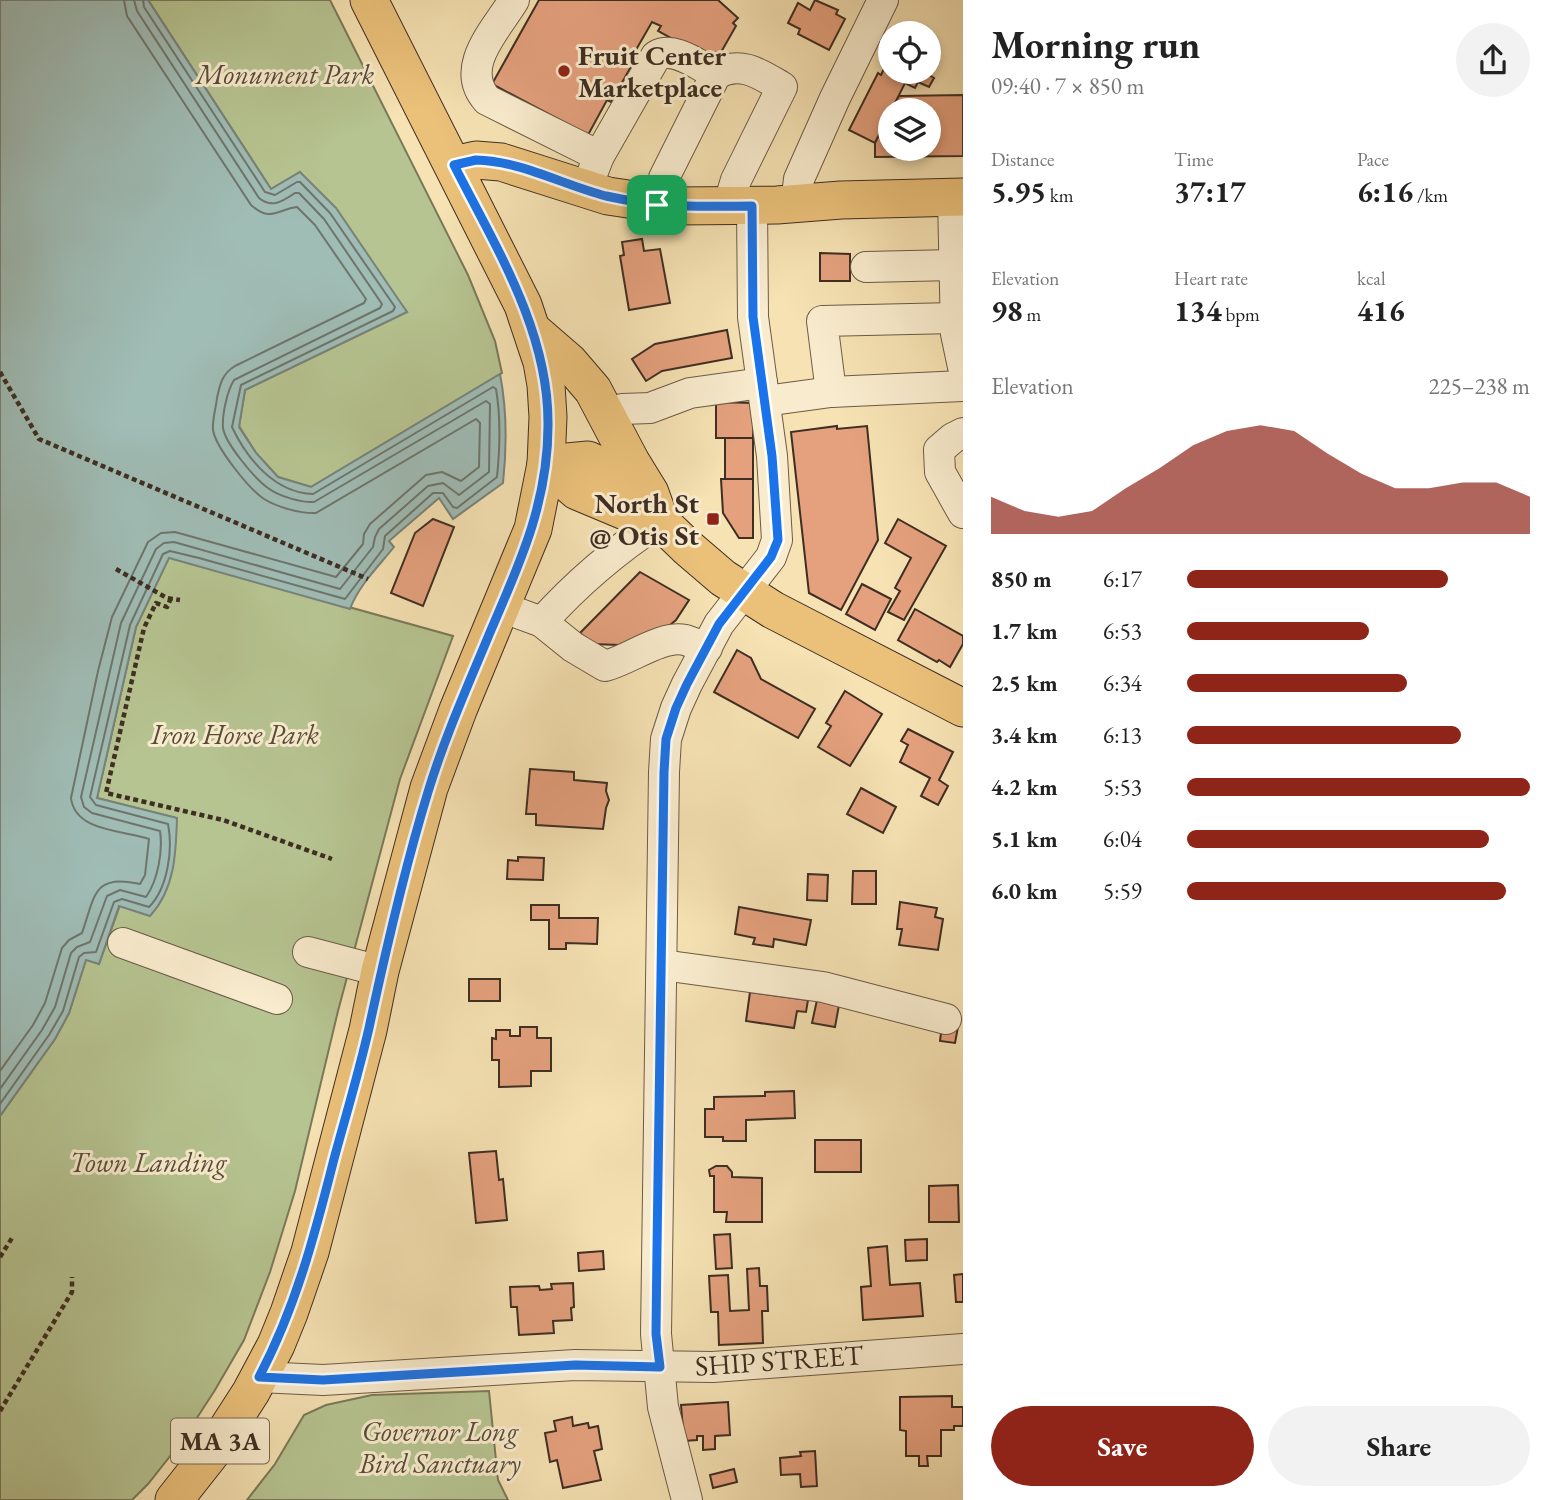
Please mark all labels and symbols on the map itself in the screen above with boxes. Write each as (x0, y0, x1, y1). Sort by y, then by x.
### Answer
place label: Fruit Center Marketplace (578, 37, 726, 105)
park label: Monument Park (194, 56, 374, 92)
marker: Fruit Center Marketplace (556, 63, 572, 79)
pin (627, 175, 687, 235)
place label: North St @ Otis St (589, 485, 699, 553)
marker: North St @ Otis St (705, 511, 721, 527)
park label: Iron Horse Park (150, 716, 319, 752)
park label: Town Landing (70, 1144, 228, 1180)
street label: SHIP STREET (694, 1336, 864, 1384)
park label: Governor Long Bird Sanctuary (358, 1413, 522, 1481)
road number: MA 3A (171, 1418, 269, 1464)

